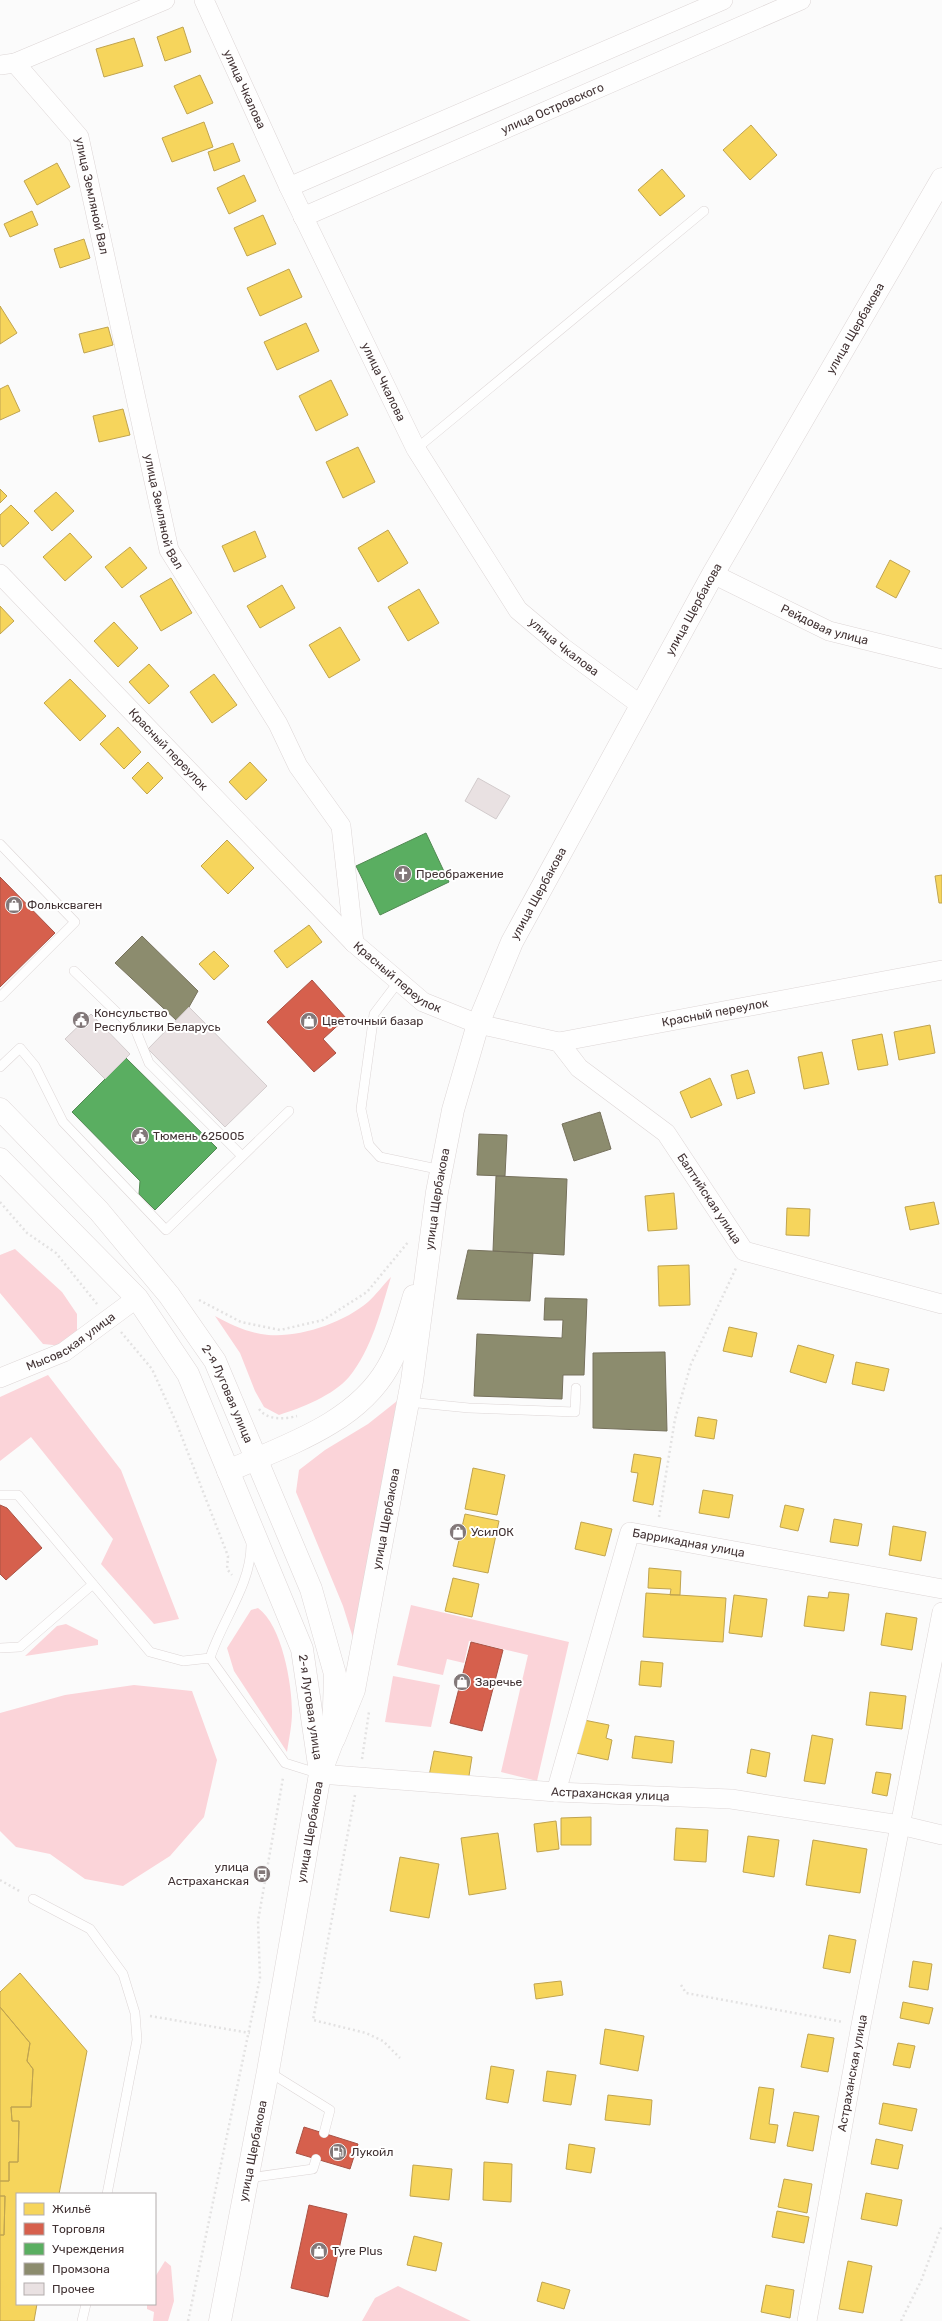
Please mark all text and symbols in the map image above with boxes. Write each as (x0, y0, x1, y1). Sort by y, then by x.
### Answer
street label: улица Чкалова (220, 47, 269, 131)
street label: улица Островского (499, 80, 606, 137)
street label: улица Земляной Вал (72, 136, 111, 256)
street label: улица Щербакова (823, 280, 887, 377)
street label: улица Чкалова (358, 340, 408, 423)
street label: улица Земляной Вал (141, 452, 186, 572)
street label: улица Щербакова (663, 561, 725, 658)
street label: Рейдовая улица (778, 601, 870, 648)
street label: улица Чкалова (526, 615, 602, 679)
street label: Красный переулок (126, 705, 211, 794)
street label: улица Щербакова (508, 845, 569, 942)
church icon: Преображение (393, 864, 413, 884)
place label: Преображение (416, 867, 504, 881)
shop icon: Фольксваген (4, 895, 24, 915)
place label: Фольксваген (27, 898, 102, 912)
street label: Красный переулок (351, 939, 444, 1016)
street label: Красный переулок (660, 996, 770, 1030)
place label: Консульство Республики Беларусь (94, 1006, 221, 1034)
public building icon: Консульство Республики Беларусь (71, 1010, 91, 1030)
shop icon: Цветочный базар (299, 1011, 319, 1031)
place label: Цветочный базар (322, 1014, 423, 1028)
public building icon: Тюмень 625005 (130, 1126, 150, 1146)
place label: Тюмень 625005 (153, 1129, 244, 1143)
street label: улица Щербакова (422, 1147, 452, 1251)
street label: Балтийская улица (674, 1151, 744, 1247)
street label: Мысовская улица (24, 1310, 118, 1374)
street label: 2-я Луговая улица (199, 1342, 256, 1445)
street label: улица Щербакова (370, 1467, 403, 1571)
shop icon: УсилОК (448, 1522, 468, 1542)
place label: УсилОК (471, 1525, 514, 1539)
street label: Баррикадная улица (631, 1526, 746, 1560)
street label: 2-я Луговая улица (296, 1653, 325, 1761)
shop icon: Заречье (452, 1672, 472, 1692)
place label: Заречье (475, 1675, 523, 1689)
street label: улица Щербакова (294, 1780, 326, 1884)
street label: Астраханская улица (550, 1785, 670, 1804)
place label: улица Астраханская (168, 1860, 249, 1888)
bus stop icon: улица Астраханская (252, 1864, 272, 1884)
street label: Астраханская улица (835, 2013, 870, 2133)
street label: улица Щербакова (236, 2099, 270, 2203)
fuel station icon: Лукойл (328, 2142, 348, 2162)
place label: Лукойл (351, 2145, 393, 2159)
legend (16, 2193, 156, 2305)
text: Жильё (52, 2202, 91, 2216)
text: Торговля (52, 2222, 105, 2236)
shop icon: Tyre Plus (309, 2241, 329, 2261)
text: Учреждения (52, 2242, 124, 2256)
place label: Tyre Plus (332, 2244, 383, 2258)
text: Промзона (52, 2262, 110, 2276)
text: Прочее (52, 2282, 95, 2296)

